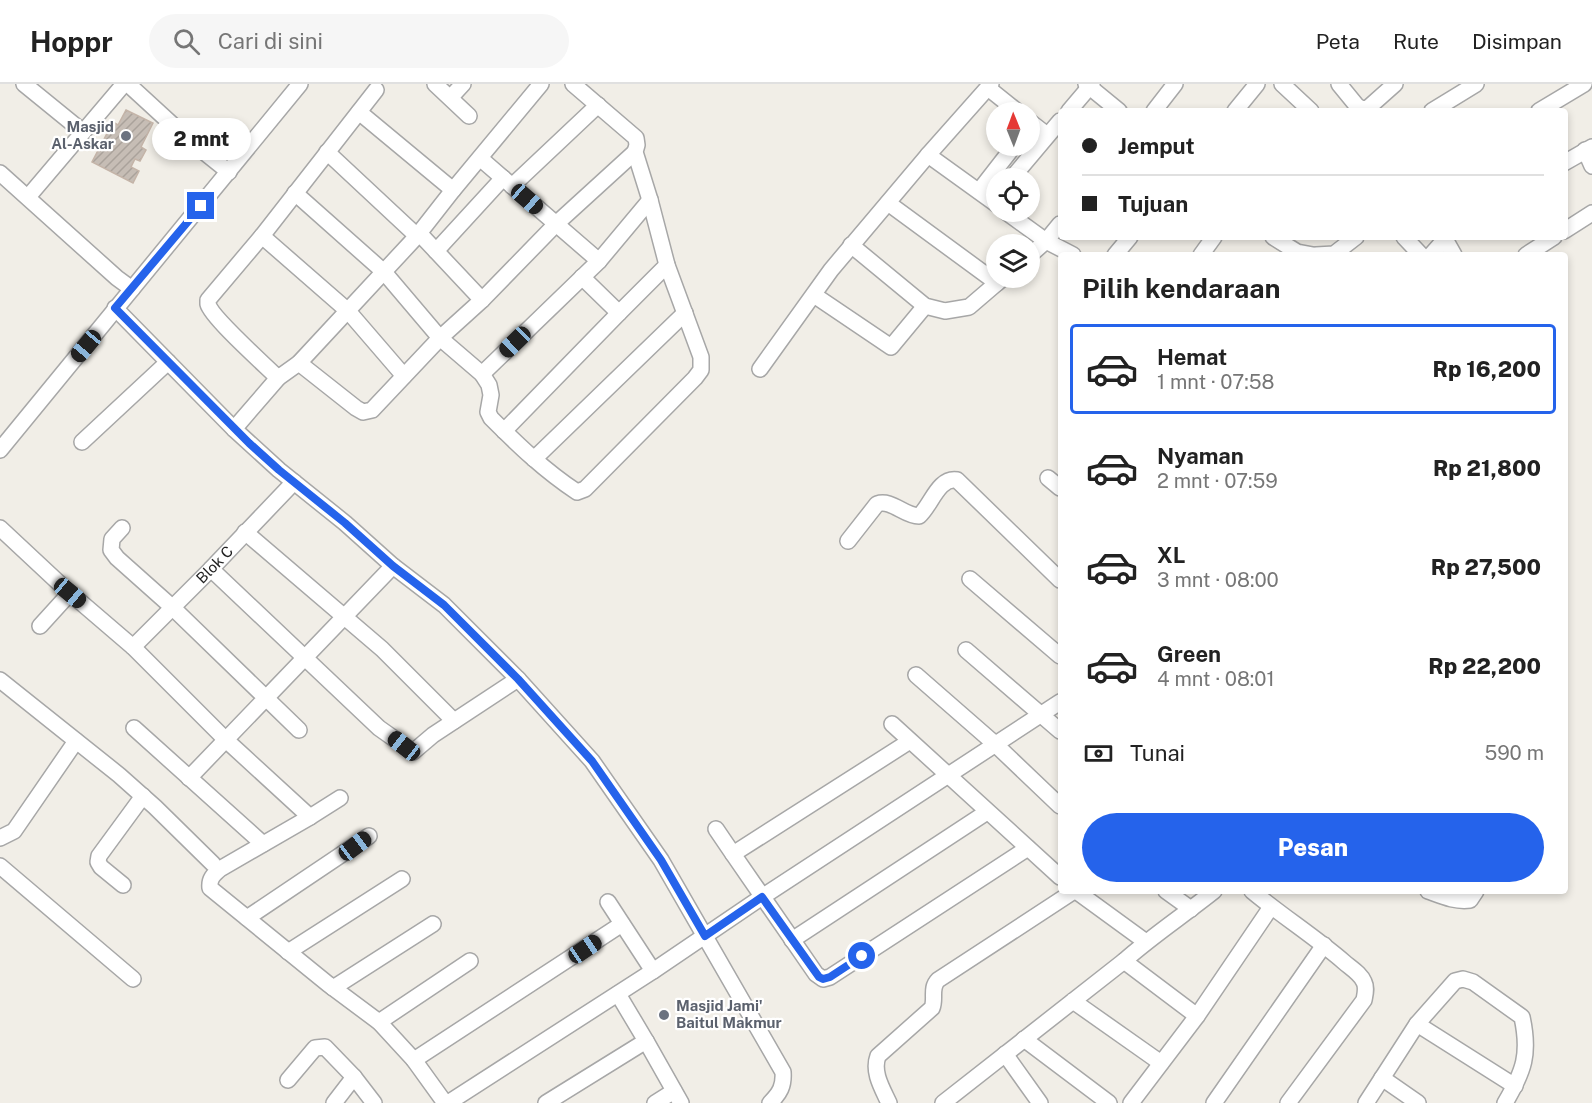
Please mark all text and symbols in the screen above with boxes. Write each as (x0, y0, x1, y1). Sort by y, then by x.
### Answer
search box (149, 14, 569, 68)
text: Hoppr (30, 25, 113, 58)
icon: search (170, 25, 203, 58)
text: Cari di sini (218, 28, 323, 54)
text: Peta (1316, 29, 1360, 54)
text: Rute (1393, 29, 1439, 54)
text: Disimpan (1472, 29, 1562, 54)
north arrow (986, 102, 1040, 156)
map controls (986, 102, 1040, 288)
place label: Masjid Al-Askar (51, 118, 114, 152)
callout: 2 mnt (152, 119, 250, 161)
text: 2 mnt (174, 127, 229, 151)
marker: Masjid Al-Askar (119, 129, 133, 143)
text: Jemput (1118, 133, 1195, 159)
button: locate (986, 168, 1040, 222)
car (508, 180, 546, 218)
text: Tujuan (1118, 191, 1188, 217)
route end (187, 192, 214, 219)
button: layers (986, 234, 1040, 288)
text: Pilih kendaraan (1082, 272, 1281, 304)
car (496, 323, 534, 361)
car (68, 326, 104, 366)
icon: car (1085, 342, 1139, 396)
text: Hemat (1157, 344, 1227, 370)
text: Rp 16,200 (1433, 356, 1541, 382)
text: 1 mnt · 07:58 (1157, 370, 1275, 394)
icon: car (1085, 441, 1139, 495)
text: Nyaman (1157, 443, 1244, 469)
text: Rp 21,800 (1433, 455, 1541, 481)
text: 2 mnt · 07:59 (1157, 469, 1278, 493)
icon: car (1085, 540, 1139, 594)
street label: Blok C (193, 542, 236, 587)
text: XL (1157, 542, 1185, 568)
text: Rp 27,500 (1431, 554, 1541, 580)
text: 3 mnt · 08:00 (1157, 568, 1279, 592)
car (50, 575, 90, 611)
icon: car (1085, 639, 1139, 693)
text: Green (1157, 641, 1221, 667)
text: Rp 22,200 (1428, 653, 1541, 679)
text: 4 mnt · 08:01 (1157, 667, 1275, 691)
car (384, 728, 424, 764)
icon: cash (1082, 737, 1115, 770)
text: Tunai (1130, 740, 1185, 766)
text: 590 m (1484, 741, 1544, 765)
button: Pesan (1082, 813, 1544, 882)
car (335, 828, 375, 864)
car (565, 931, 605, 967)
route start (848, 942, 875, 969)
place label: Masjid Jami' Baitul Makmur (676, 997, 782, 1031)
marker: Masjid Jami' Baitul Makmur (657, 1008, 671, 1022)

